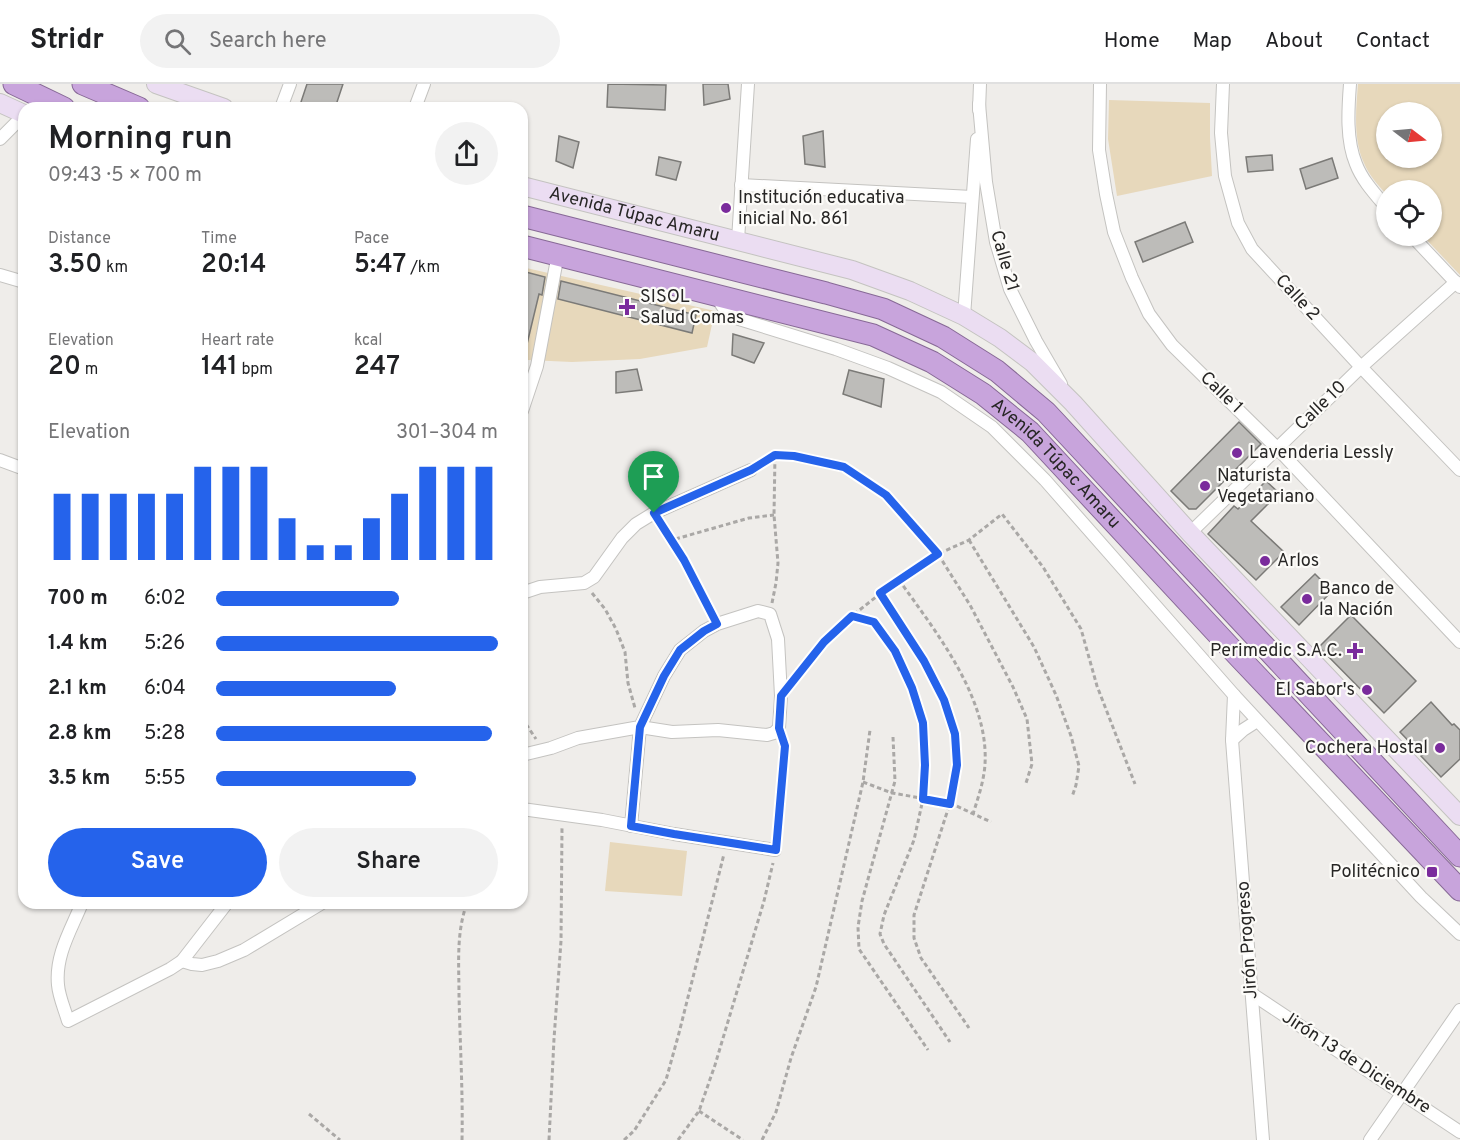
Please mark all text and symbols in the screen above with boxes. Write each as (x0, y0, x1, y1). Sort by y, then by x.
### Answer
search box (140, 14, 560, 68)
text: Stridr (30, 23, 104, 59)
icon: search (161, 25, 194, 58)
text: Search here (209, 28, 327, 55)
text: Home (1104, 28, 1160, 55)
text: Map (1193, 28, 1232, 55)
text: About (1265, 28, 1323, 55)
text: Contact (1356, 28, 1430, 55)
north arrow (1376, 102, 1442, 168)
map controls (1376, 102, 1442, 246)
text: Morning run (48, 119, 233, 161)
button: share (435, 122, 498, 185)
text: 09:43 · 5 × 700 m (48, 163, 202, 189)
button: locate (1376, 180, 1442, 246)
street label: Avenida Túpac Amaru (547, 182, 722, 247)
place label: Institución educativa inicial No. 861 (738, 187, 904, 231)
marker: Institución educativa inicial No. 861 (719, 201, 733, 215)
street label: Calle 21 (984, 228, 1024, 294)
text: Distance (48, 229, 111, 249)
text: Time (201, 229, 237, 249)
text: Pace (354, 229, 389, 249)
text: 3.50 (48, 249, 102, 282)
text: 20:14 (201, 249, 267, 282)
text: 5:47 (354, 249, 406, 282)
text: km (102, 258, 128, 278)
text: /km (406, 258, 440, 278)
street label: Calle 2 (1270, 270, 1324, 326)
place label: SISOL Salud Comas (640, 286, 744, 330)
marker: SISOL Salud Comas (618, 298, 636, 316)
text: Elevation (48, 331, 114, 351)
text: Heart rate (201, 331, 274, 351)
text: kcal (354, 331, 382, 351)
text: 20 (48, 351, 81, 384)
text: 141 (201, 351, 238, 384)
text: 247 (354, 351, 400, 384)
text: m (81, 360, 98, 380)
text: bpm (238, 360, 273, 380)
street label: Calle 1 (1195, 367, 1247, 419)
street label: Calle 10 (1290, 376, 1352, 436)
street label: Avenida Túpac Amaru (986, 393, 1125, 534)
text: Elevation (48, 420, 130, 446)
text: 301–304 m (396, 420, 498, 446)
place label: Lavenderia Lessly (1249, 442, 1394, 465)
marker: Lavenderia Lessly (1230, 446, 1244, 460)
pin (628, 451, 679, 513)
icon: arrive (637, 460, 670, 493)
place label: Naturista Vegetariano (1217, 465, 1315, 509)
marker: Naturista Vegetariano (1198, 479, 1212, 493)
place label: Arlos (1277, 550, 1319, 573)
marker: Arlos (1258, 554, 1272, 568)
place label: Banco de la Nación (1319, 578, 1394, 622)
text: 700 m (48, 586, 108, 612)
text: 6:02 (144, 586, 186, 612)
marker: Banco de la Nación (1300, 592, 1314, 606)
text: 1.4 km (48, 631, 108, 657)
text: 5:26 (144, 631, 185, 657)
place label: Perimedic S.A.C. (1210, 640, 1342, 663)
marker: Perimedic S.A.C. (1346, 642, 1364, 660)
text: 2.1 km (48, 676, 107, 702)
text: 6:04 (144, 676, 186, 702)
place label: El Sabor's (1275, 679, 1355, 702)
marker: El Sabor's (1360, 683, 1374, 697)
text: 2.8 km (48, 721, 111, 747)
text: 5:28 (144, 721, 185, 747)
place label: Cochera Hostal (1305, 737, 1428, 760)
marker: Cochera Hostal (1433, 741, 1447, 755)
text: 3.5 km (48, 766, 110, 792)
text: 5:55 (144, 766, 186, 792)
button: Save (48, 828, 267, 897)
button: Share (279, 828, 498, 897)
place label: Politécnico (1330, 861, 1420, 884)
marker: Politécnico (1425, 865, 1439, 879)
street label: Jirón Progreso (1232, 880, 1264, 1000)
street label: Jirón 13 de Diciembre (1277, 1006, 1435, 1120)

